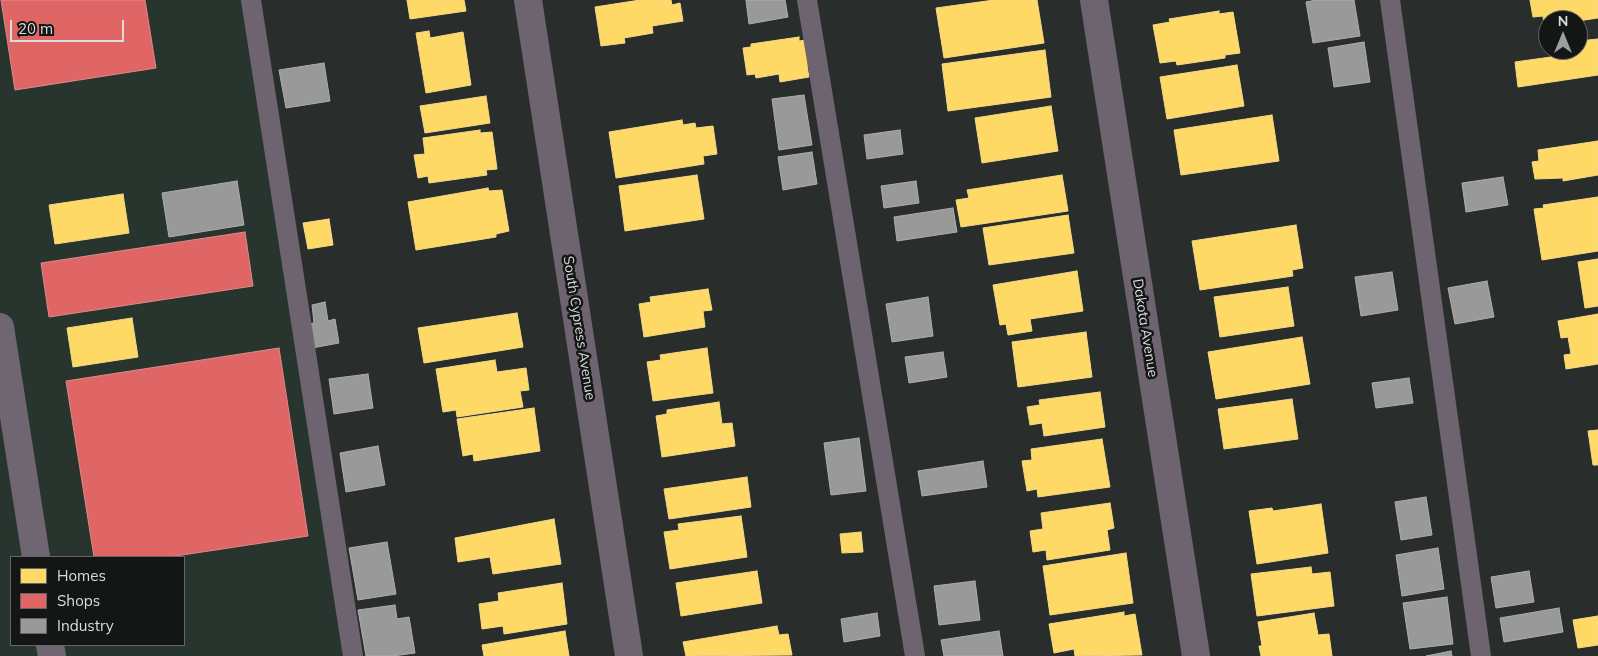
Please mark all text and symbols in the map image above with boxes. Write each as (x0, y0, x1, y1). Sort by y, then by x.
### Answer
scale bar (12, 10, 126, 42)
north arrow (1538, 10, 1588, 60)
text: N (1558, 12, 1568, 30)
text: 20 m (18, 19, 53, 38)
street label: South Cypress Avenue (559, 255, 599, 401)
street label: Dakota Avenue (1129, 278, 1161, 378)
legend (10, 556, 185, 646)
text: Homes (57, 566, 106, 585)
text: Shops (57, 591, 100, 610)
text: Industry (57, 616, 114, 635)

